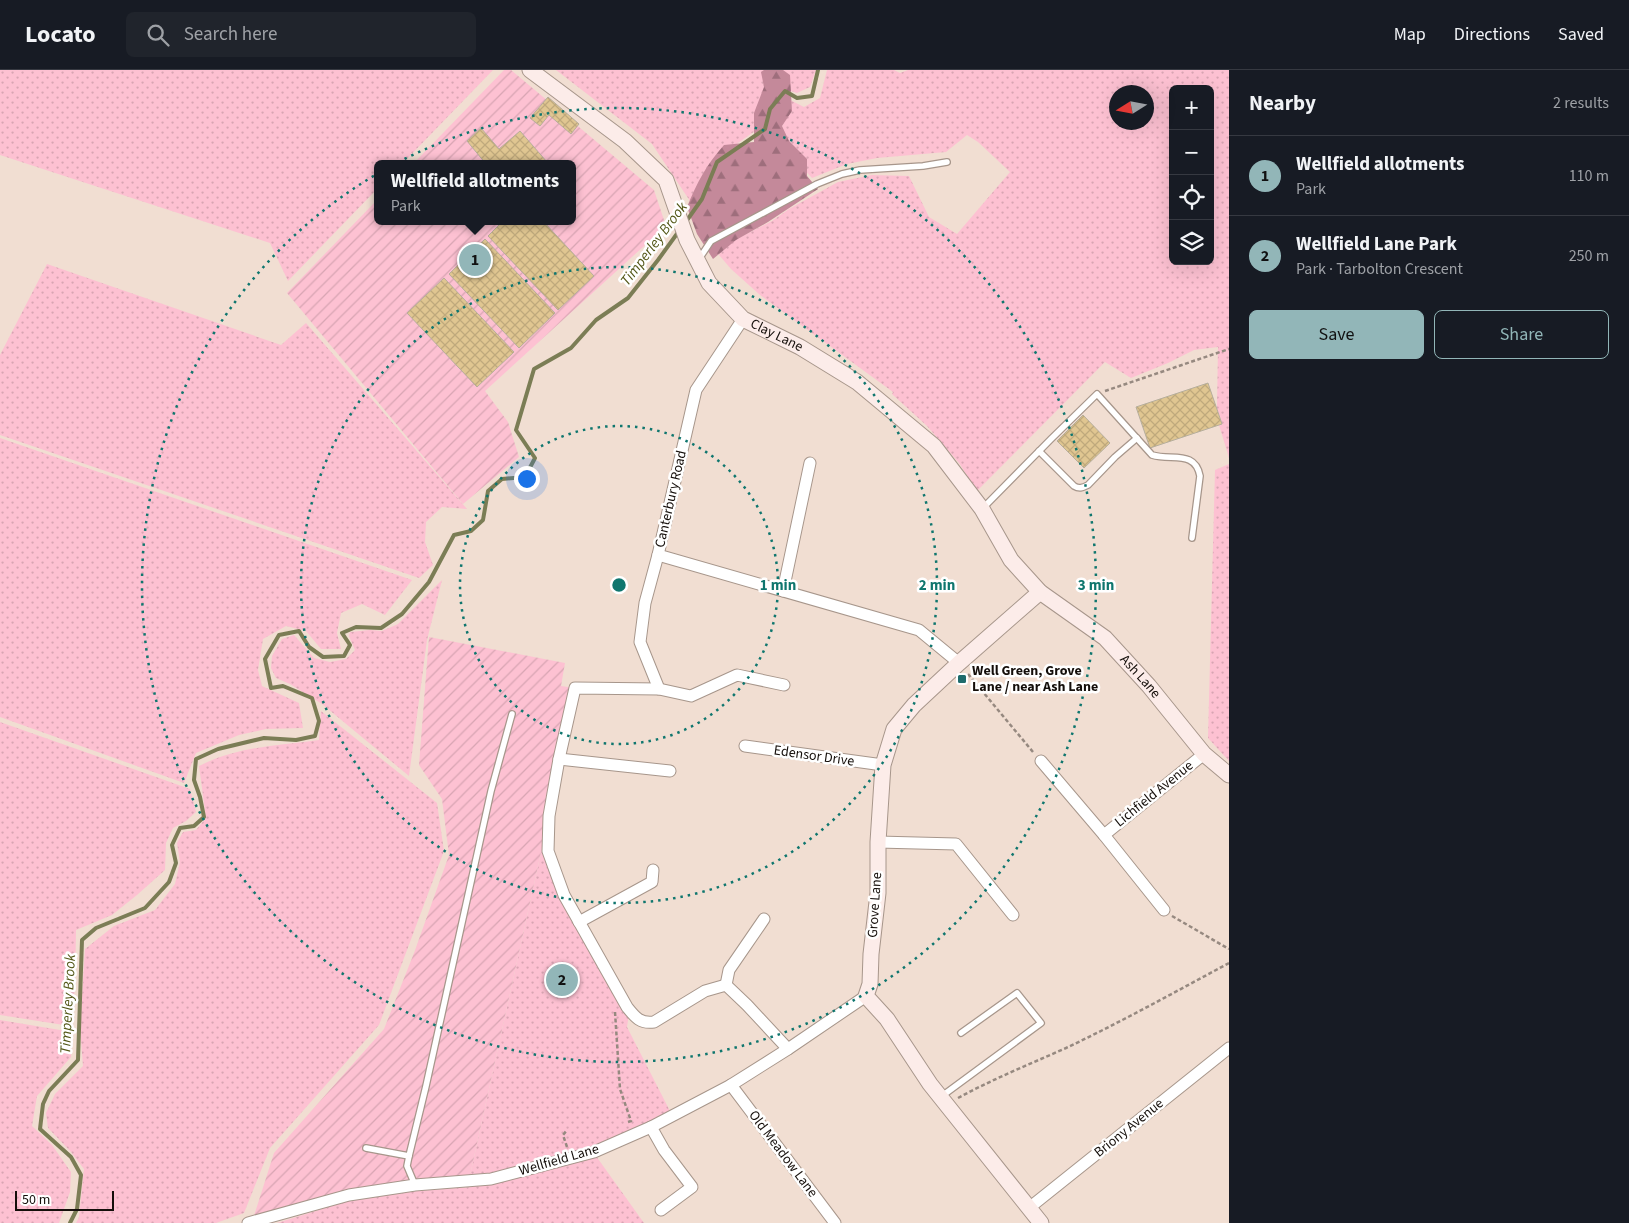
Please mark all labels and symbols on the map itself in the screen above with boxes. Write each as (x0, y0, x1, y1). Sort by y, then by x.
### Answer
north arrow (1109, 85, 1154, 130)
water label: Timperley Brook (616, 197, 693, 290)
pin: 1 (459, 241, 491, 279)
street label: Clay Lane (747, 314, 806, 357)
street label: Canterbury Road (650, 449, 692, 549)
your location (514, 466, 540, 492)
text: 1 min (760, 575, 796, 596)
text: 2 min (919, 575, 955, 596)
text: 3 min (1078, 575, 1114, 596)
centre of rings (610, 576, 628, 594)
street label: Ash Lane (1115, 650, 1165, 703)
place label: Well Green, Grove Lane / near Ash Lane (972, 661, 1098, 697)
marker: Well Green, Grove Lane / near Ash Lane (956, 673, 968, 685)
street label: Edensor Drive (772, 740, 856, 772)
street label: Lichfield Avenue (1110, 756, 1198, 832)
street label: Grove Lane (863, 872, 887, 938)
water label: Timperley Brook (55, 953, 81, 1055)
pin: 2 (546, 961, 578, 999)
street label: Briony Avenue (1090, 1094, 1168, 1162)
street label: Old Meadow Lane (744, 1106, 822, 1202)
street label: Wellfield Lane (517, 1139, 601, 1181)
scale bar (15, 1188, 114, 1211)

